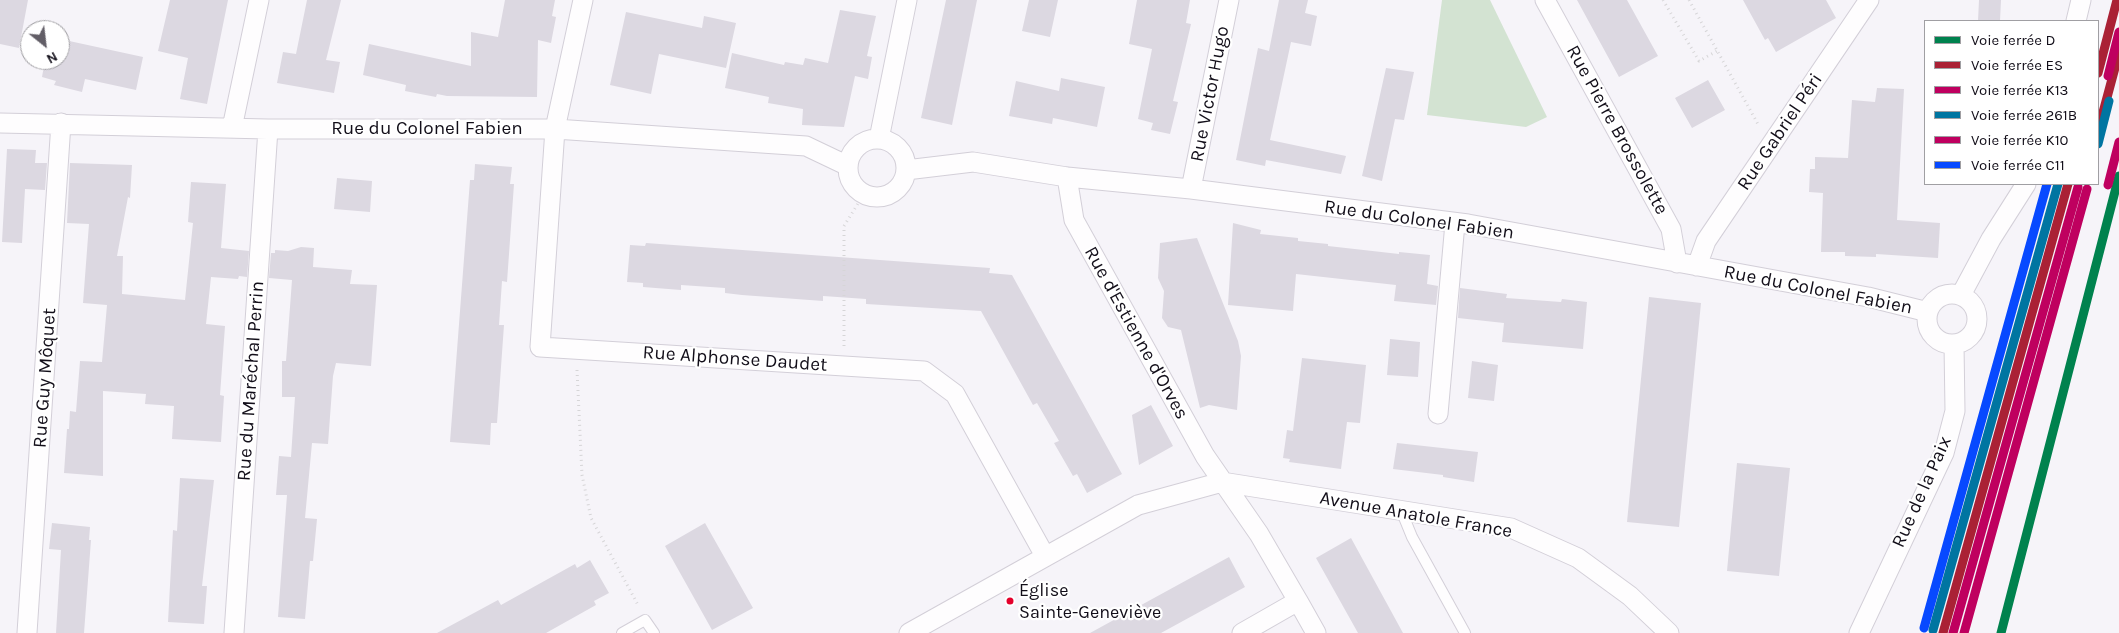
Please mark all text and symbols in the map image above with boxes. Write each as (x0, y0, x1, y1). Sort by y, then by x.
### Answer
north arrow (20, 20, 70, 70)
legend (1924, 20, 2099, 185)
street label: Rue Victor Hugo (1186, 24, 1234, 164)
text: Voie ferrée D (1971, 31, 2055, 49)
street label: Rue Pierre Brossolette (1561, 41, 1673, 219)
text: N (44, 48, 61, 68)
text: Voie ferrée ES (1971, 56, 2063, 74)
street label: Rue Gabriel Péri (1732, 69, 1828, 195)
text: Voie ferrée K13 (1971, 81, 2068, 99)
text: Voie ferrée 261B (1971, 106, 2077, 124)
street label: Rue du Colonel Fabien (331, 118, 523, 140)
text: Voie ferrée K10 (1971, 131, 2069, 149)
text: Voie ferrée C11 (1971, 156, 2065, 174)
street label: Rue du Colonel Fabien (1323, 195, 1515, 245)
street label: Rue d'Estienne d'Orves (1079, 243, 1193, 423)
street label: Rue du Colonel Fabien (1722, 261, 1914, 319)
street label: Rue du Maréchal Perrin (233, 280, 269, 482)
street label: Rue Guy Môquet (29, 307, 61, 449)
street label: Rue Alphonse Daudet (642, 341, 828, 377)
street label: Rue de la Paix (1887, 433, 1957, 551)
street label: Avenue Anatole France (1318, 487, 1514, 543)
place label: Église Sainte-Geneviève (1019, 580, 1161, 622)
marker: Église Sainte-Geneviève (1005, 596, 1015, 606)

